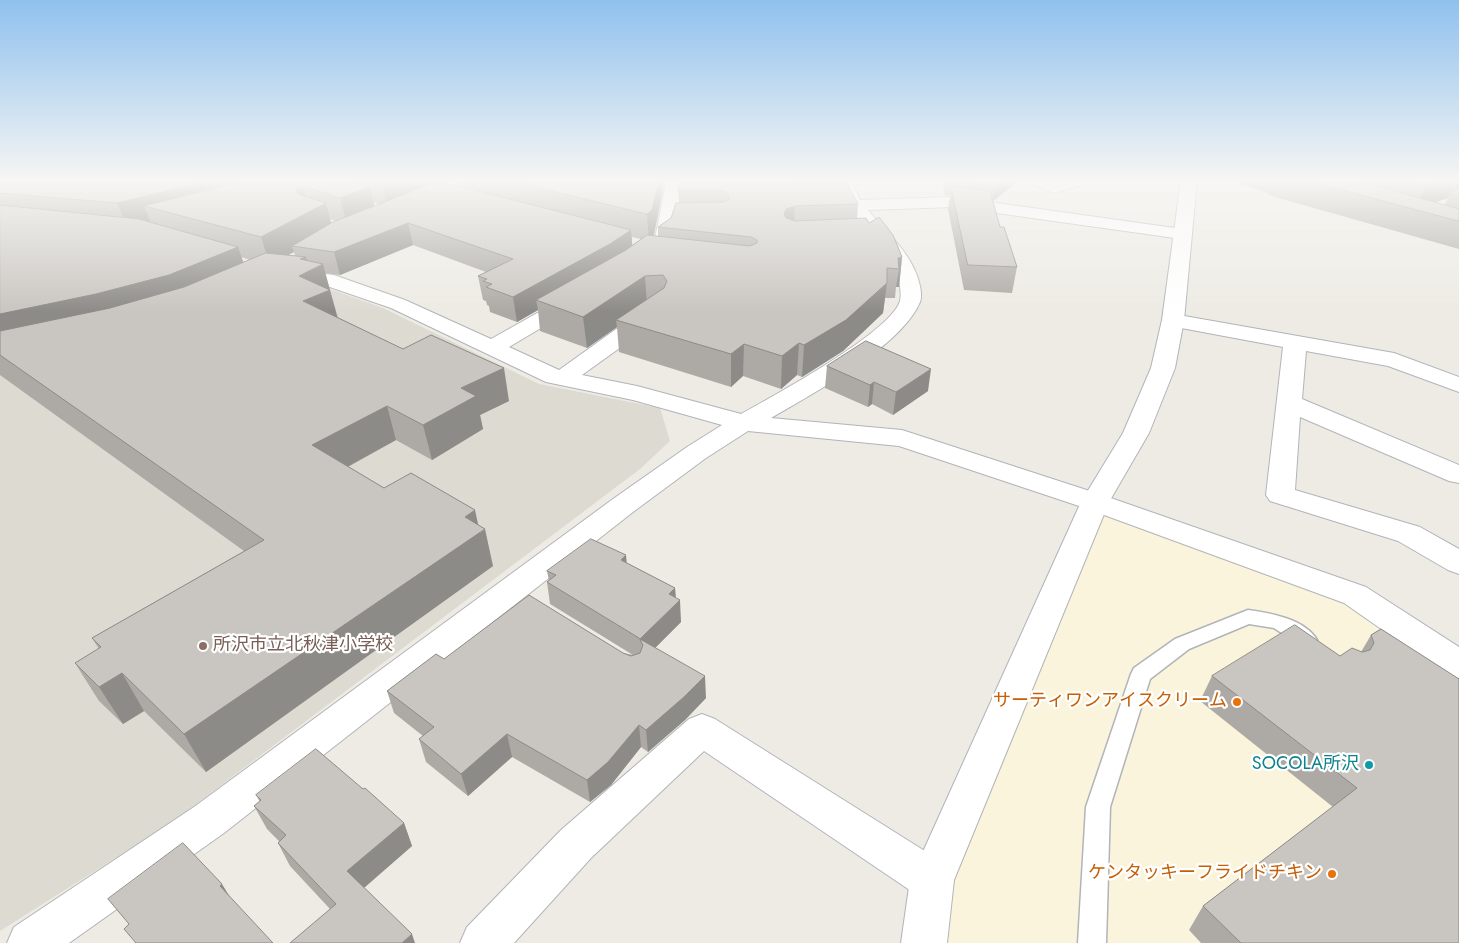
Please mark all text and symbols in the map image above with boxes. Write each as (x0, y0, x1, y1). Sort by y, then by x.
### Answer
place label: 所沢市立北秋津小学校 (213, 635, 393, 657)
marker: 所沢市立北秋津小学校 (197, 640, 209, 652)
place label: サーティワンアイスクリーム (993, 691, 1227, 713)
marker: サーティワンアイスクリーム (1231, 696, 1243, 708)
place label: SOCOLA所沢 (1252, 754, 1359, 776)
marker: SOCOLA所沢 (1363, 759, 1375, 771)
place label: ケンタッキーフライドチキン (1088, 863, 1322, 885)
marker: ケンタッキーフライドチキン (1326, 868, 1338, 880)

